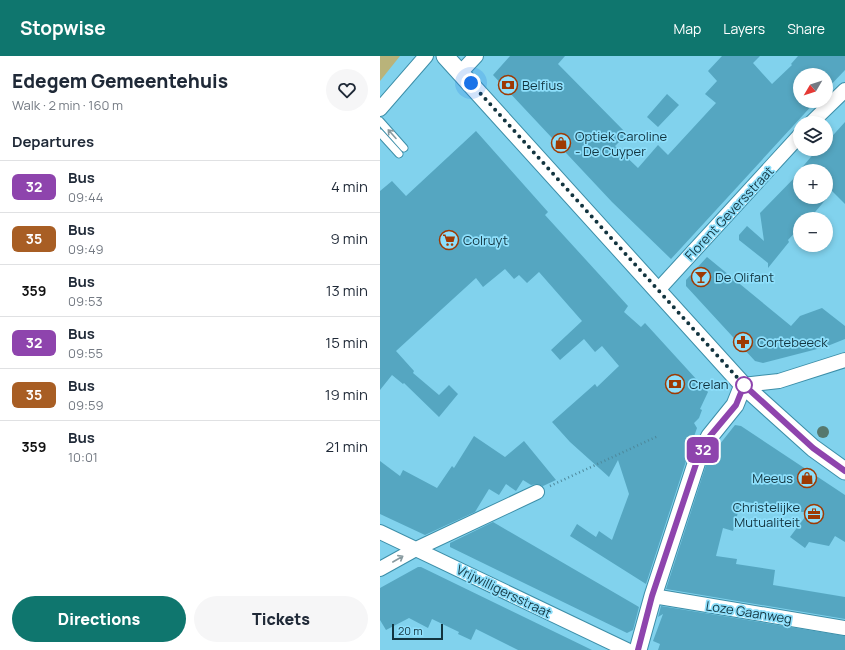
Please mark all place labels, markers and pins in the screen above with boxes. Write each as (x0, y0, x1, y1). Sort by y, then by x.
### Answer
bank icon: Belfius (497, 74, 519, 96)
place label: Belfius (522, 76, 563, 94)
place label: Optiek Caroline - De Cuyper (575, 127, 668, 160)
shop icon: Optiek Caroline - De Cuyper (550, 132, 572, 154)
supermarket icon: Colruyt (438, 229, 460, 251)
place label: Colruyt (463, 231, 508, 249)
bar icon: De Olifant (690, 266, 712, 288)
place label: De Olifant (715, 268, 774, 286)
pharmacy icon: Cortebeeck (732, 331, 754, 353)
place label: Cortebeeck (757, 333, 828, 351)
bank icon: Crelan (664, 373, 686, 395)
place label: Crelan (689, 375, 728, 393)
unlabelled marker (735, 376, 753, 394)
shop icon: Meeus (796, 467, 818, 489)
place label: Meeus (752, 469, 793, 487)
place label: Christelijke Mutualiteit (733, 498, 800, 531)
office icon: Christelijke Mutualiteit (803, 503, 825, 525)

